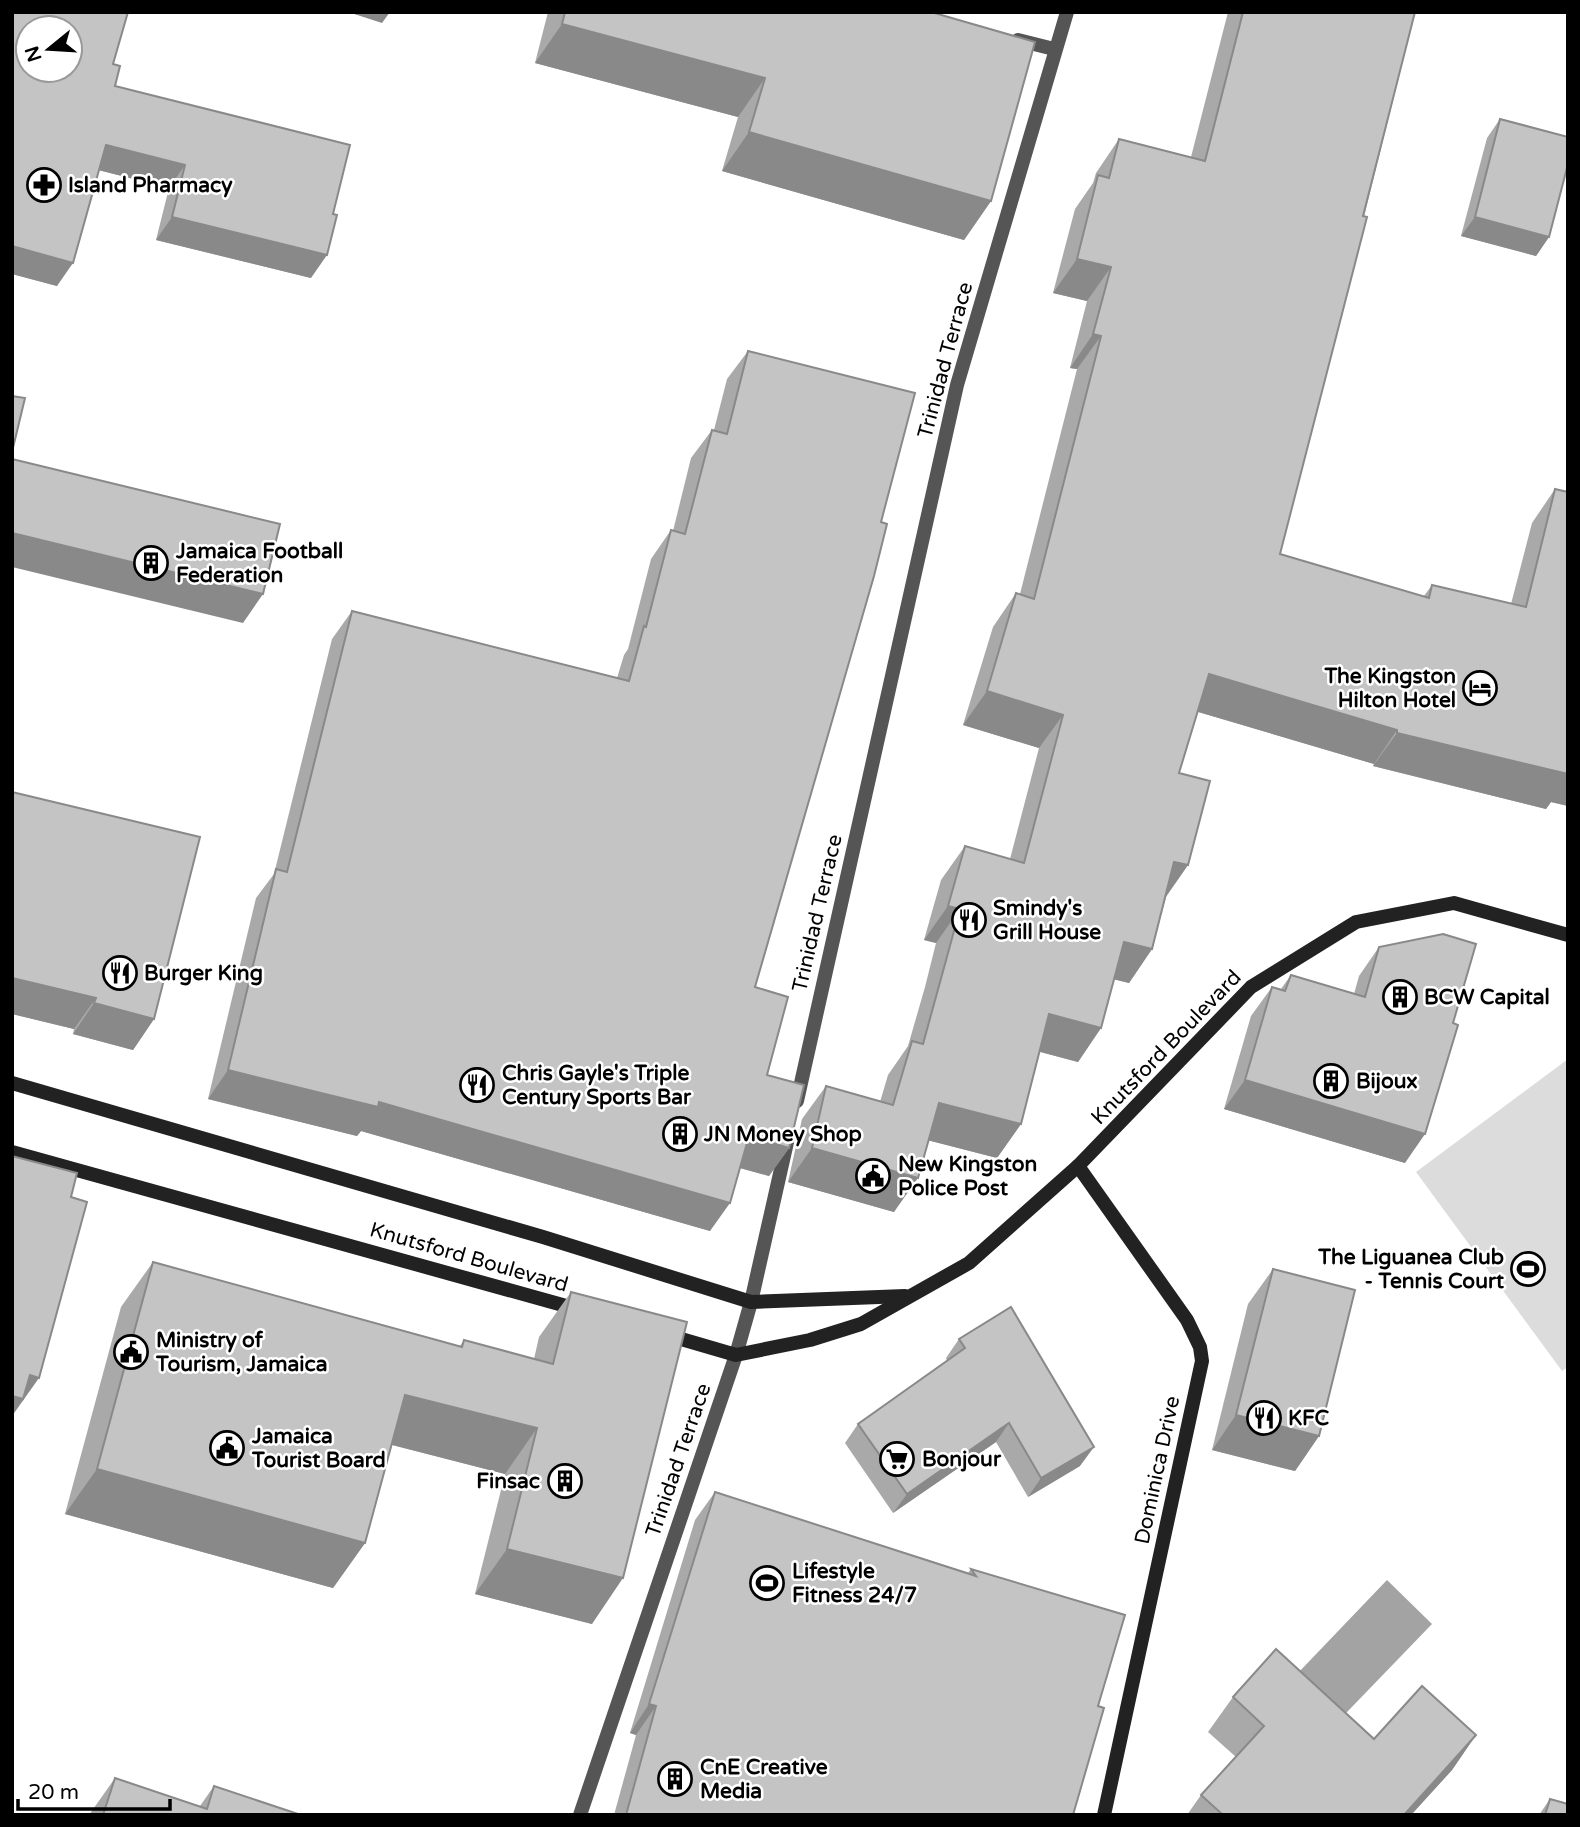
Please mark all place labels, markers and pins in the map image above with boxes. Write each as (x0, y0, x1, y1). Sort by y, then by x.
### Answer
pharmacy icon: Island Pharmacy (25, 166, 63, 204)
place label: Island Pharmacy (68, 173, 233, 198)
place label: Jamaica Football Federation (175, 539, 343, 588)
building icon: Jamaica Football Federation (132, 544, 170, 582)
place label: The Kingston Hilton Hotel (1323, 664, 1456, 713)
hotel icon: The Kingston Hilton Hotel (1461, 669, 1499, 707)
place label: Smindy's Grill House (993, 896, 1101, 945)
restaurant icon: Smindy's Grill House (950, 901, 988, 939)
restaurant icon: Burger King (101, 954, 139, 992)
place label: Burger King (144, 961, 263, 986)
building icon: BCW Capital (1381, 978, 1419, 1016)
place label: BCW Capital (1424, 985, 1550, 1010)
place label: Chris Gayle's Triple Century Sports Bar (502, 1061, 692, 1110)
building icon: Bijoux (1312, 1062, 1350, 1100)
restaurant icon: Chris Gayle's Triple Century Sports Bar (458, 1066, 496, 1104)
place label: Bijoux (1356, 1069, 1418, 1094)
building icon: JN Money Shop (661, 1115, 699, 1153)
place label: JN Money Shop (703, 1122, 862, 1147)
place label: New Kingston Police Post (898, 1152, 1037, 1201)
public building icon: New Kingston Police Post (854, 1157, 892, 1195)
place label: The Liguanea Club - Tennis Court (1317, 1245, 1504, 1294)
sports icon: The Liguanea Club - Tennis Court (1509, 1250, 1547, 1288)
place label: Ministry of Tourism, Jamaica (155, 1328, 327, 1377)
public building icon: Ministry of Tourism, Jamaica (112, 1333, 150, 1371)
restaurant icon: KFC (1245, 1399, 1283, 1437)
place label: KFC (1288, 1406, 1329, 1431)
place label: Jamaica Tourist Board (251, 1424, 386, 1473)
public building icon: Jamaica Tourist Board (208, 1429, 246, 1467)
supermarket icon: Bonjour (878, 1440, 916, 1478)
place label: Bonjour (922, 1447, 1002, 1472)
building icon: Finsac (546, 1462, 584, 1500)
place label: Finsac (476, 1469, 540, 1494)
place label: Lifestyle Fitness 24/7 (792, 1559, 917, 1608)
sports icon: Lifestyle Fitness 24/7 (748, 1564, 786, 1602)
place label: CnE Creative Media (700, 1755, 828, 1804)
building icon: CnE Creative Media (656, 1760, 694, 1798)

